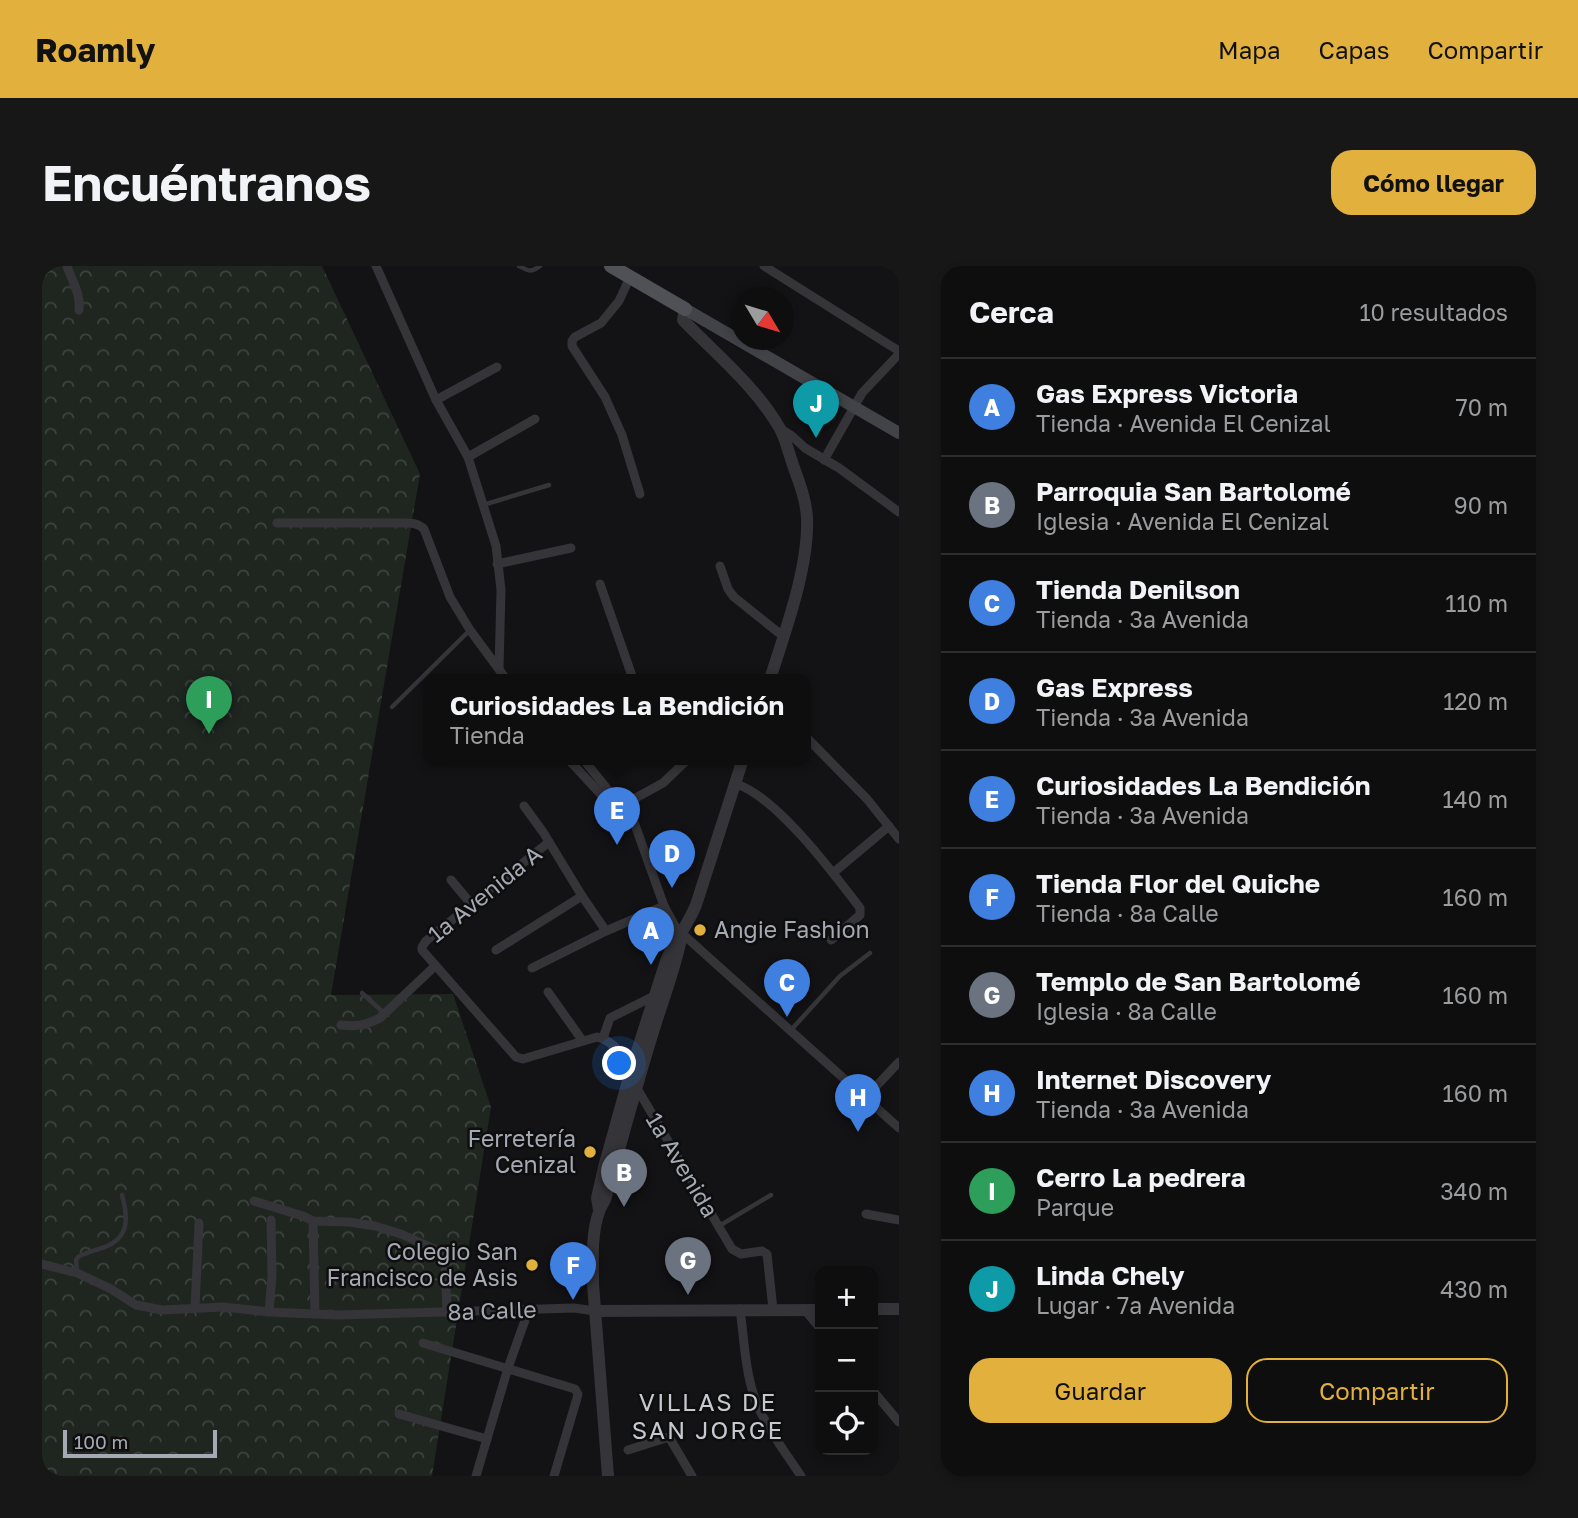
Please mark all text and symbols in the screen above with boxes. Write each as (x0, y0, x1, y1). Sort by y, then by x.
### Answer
text: Roamly (35, 30, 155, 69)
text: Mapa (1218, 35, 1281, 64)
text: Capas (1319, 35, 1389, 64)
text: Compartir (1427, 35, 1543, 64)
button: Cómo llegar (1331, 150, 1536, 215)
text: Encuéntranos (42, 153, 371, 212)
north arrow (731, 287, 794, 350)
text: Cerca (969, 294, 1054, 330)
text: 10 resultados (1359, 298, 1508, 326)
text: Gas Express Victoria (1036, 378, 1298, 409)
pin: J (793, 380, 839, 438)
text: A (984, 393, 1000, 421)
text: 70 m (1455, 393, 1508, 421)
text: Tienda · Avenida El Cenizal (1036, 409, 1331, 437)
text: Parroquia San Bartolomé (1036, 476, 1351, 507)
text: B (984, 491, 1000, 519)
text: 90 m (1454, 491, 1508, 519)
text: Iglesia · Avenida El Cenizal (1036, 507, 1329, 535)
text: Tienda Denilson (1036, 574, 1240, 605)
text: C (984, 589, 1000, 617)
text: 110 m (1445, 589, 1508, 617)
text: Tienda · 3a Avenida (1036, 605, 1249, 633)
text: Gas Express (1036, 672, 1193, 703)
popup (423, 674, 811, 765)
pin: I (186, 676, 232, 734)
text: D (984, 687, 1000, 715)
text: 120 m (1443, 687, 1508, 715)
text: Curiosidades La Bendición (450, 690, 784, 721)
text: Tienda · 3a Avenida (1036, 703, 1249, 731)
text: Tienda (450, 721, 525, 749)
text: Curiosidades La Bendición (1036, 770, 1371, 801)
text: E (985, 785, 999, 813)
text: 140 m (1442, 785, 1508, 813)
pin: E (594, 787, 640, 845)
text: Tienda · 3a Avenida (1036, 801, 1249, 829)
pin: D (649, 830, 695, 888)
street label: 1a Avenida A (422, 839, 547, 948)
text: Tienda Flor del Quiche (1036, 868, 1320, 899)
text: F (985, 883, 999, 911)
text: 160 m (1443, 883, 1508, 911)
text: Tienda · 8a Calle (1036, 899, 1219, 927)
pin: A (628, 907, 674, 965)
place label: Angie Fashion (714, 915, 870, 943)
marker: Angie Fashion (692, 922, 708, 938)
pin: C (764, 959, 810, 1017)
text: Templo de San Bartolomé (1036, 966, 1360, 997)
text: G (984, 981, 1000, 1009)
text: 160 m (1443, 981, 1508, 1009)
text: Iglesia · 8a Calle (1036, 997, 1217, 1025)
your location (602, 1046, 636, 1080)
text: Internet Discovery (1036, 1064, 1271, 1095)
pin: H (835, 1074, 881, 1132)
text: H (983, 1079, 1001, 1107)
text: 160 m (1443, 1079, 1508, 1107)
text: Tienda · 3a Avenida (1036, 1095, 1249, 1123)
street label: 1a Avenida (641, 1107, 725, 1222)
place label: Ferretería Cenizal (467, 1124, 576, 1178)
marker: Ferretería Cenizal (582, 1144, 598, 1160)
pin: B (601, 1149, 647, 1207)
text: Cerro La pedrera (1036, 1162, 1246, 1193)
text: I (988, 1177, 996, 1205)
text: 340 m (1440, 1177, 1508, 1205)
text: Parque (1036, 1193, 1114, 1221)
place label: Colegio San Francisco de Asis (326, 1237, 518, 1291)
pin: G (665, 1237, 711, 1295)
pin: F (550, 1242, 596, 1300)
marker: Colegio San Francisco de Asis (524, 1257, 540, 1273)
text: Linda Chely (1036, 1260, 1185, 1291)
map controls (815, 1266, 878, 1455)
button: + (815, 1266, 878, 1329)
text: J (985, 1275, 999, 1303)
text: 430 m (1440, 1275, 1508, 1303)
text: Lugar · 7a Avenida (1036, 1291, 1235, 1319)
street label: 8a Calle (447, 1294, 537, 1326)
button: − (815, 1329, 878, 1392)
button: Guardar (969, 1358, 1232, 1423)
button: Compartir (1246, 1358, 1508, 1423)
district label: VILLAS DE SAN JORGE (632, 1387, 784, 1444)
button: locate (815, 1392, 878, 1455)
scale bar (63, 1427, 217, 1459)
text: 100 m (74, 1430, 128, 1453)

